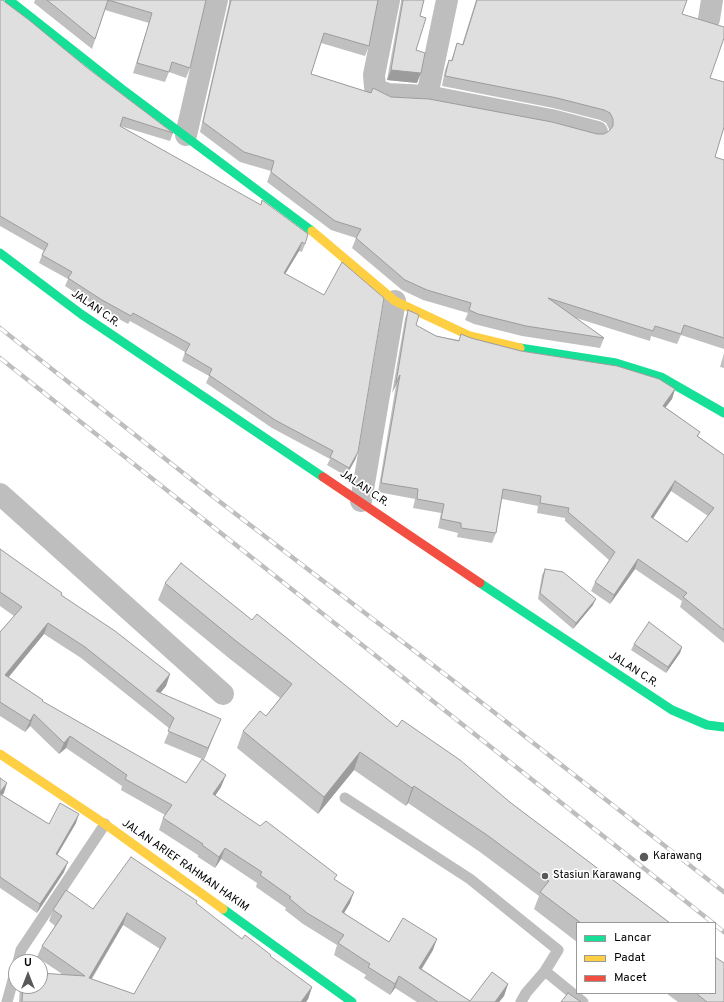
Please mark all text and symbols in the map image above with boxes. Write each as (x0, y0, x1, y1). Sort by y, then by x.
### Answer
street label: JALAN C.R. (68, 288, 122, 330)
street label: JALAN C.R. (337, 468, 391, 510)
street label: JALAN C.R. (606, 649, 660, 691)
street label: JALAN ARIEF RAHMAN HAKIM (119, 817, 251, 915)
place label: Karawang (653, 850, 702, 864)
marker: Karawang (638, 851, 650, 863)
place label: Stasiun Karawang (553, 869, 641, 883)
marker: Stasiun Karawang (540, 871, 550, 881)
legend (576, 922, 716, 994)
text: Lancar (614, 930, 651, 946)
text: Padat (614, 950, 645, 966)
north arrow (8, 954, 48, 994)
text: U (24, 956, 32, 970)
text: Macet (614, 970, 647, 986)

